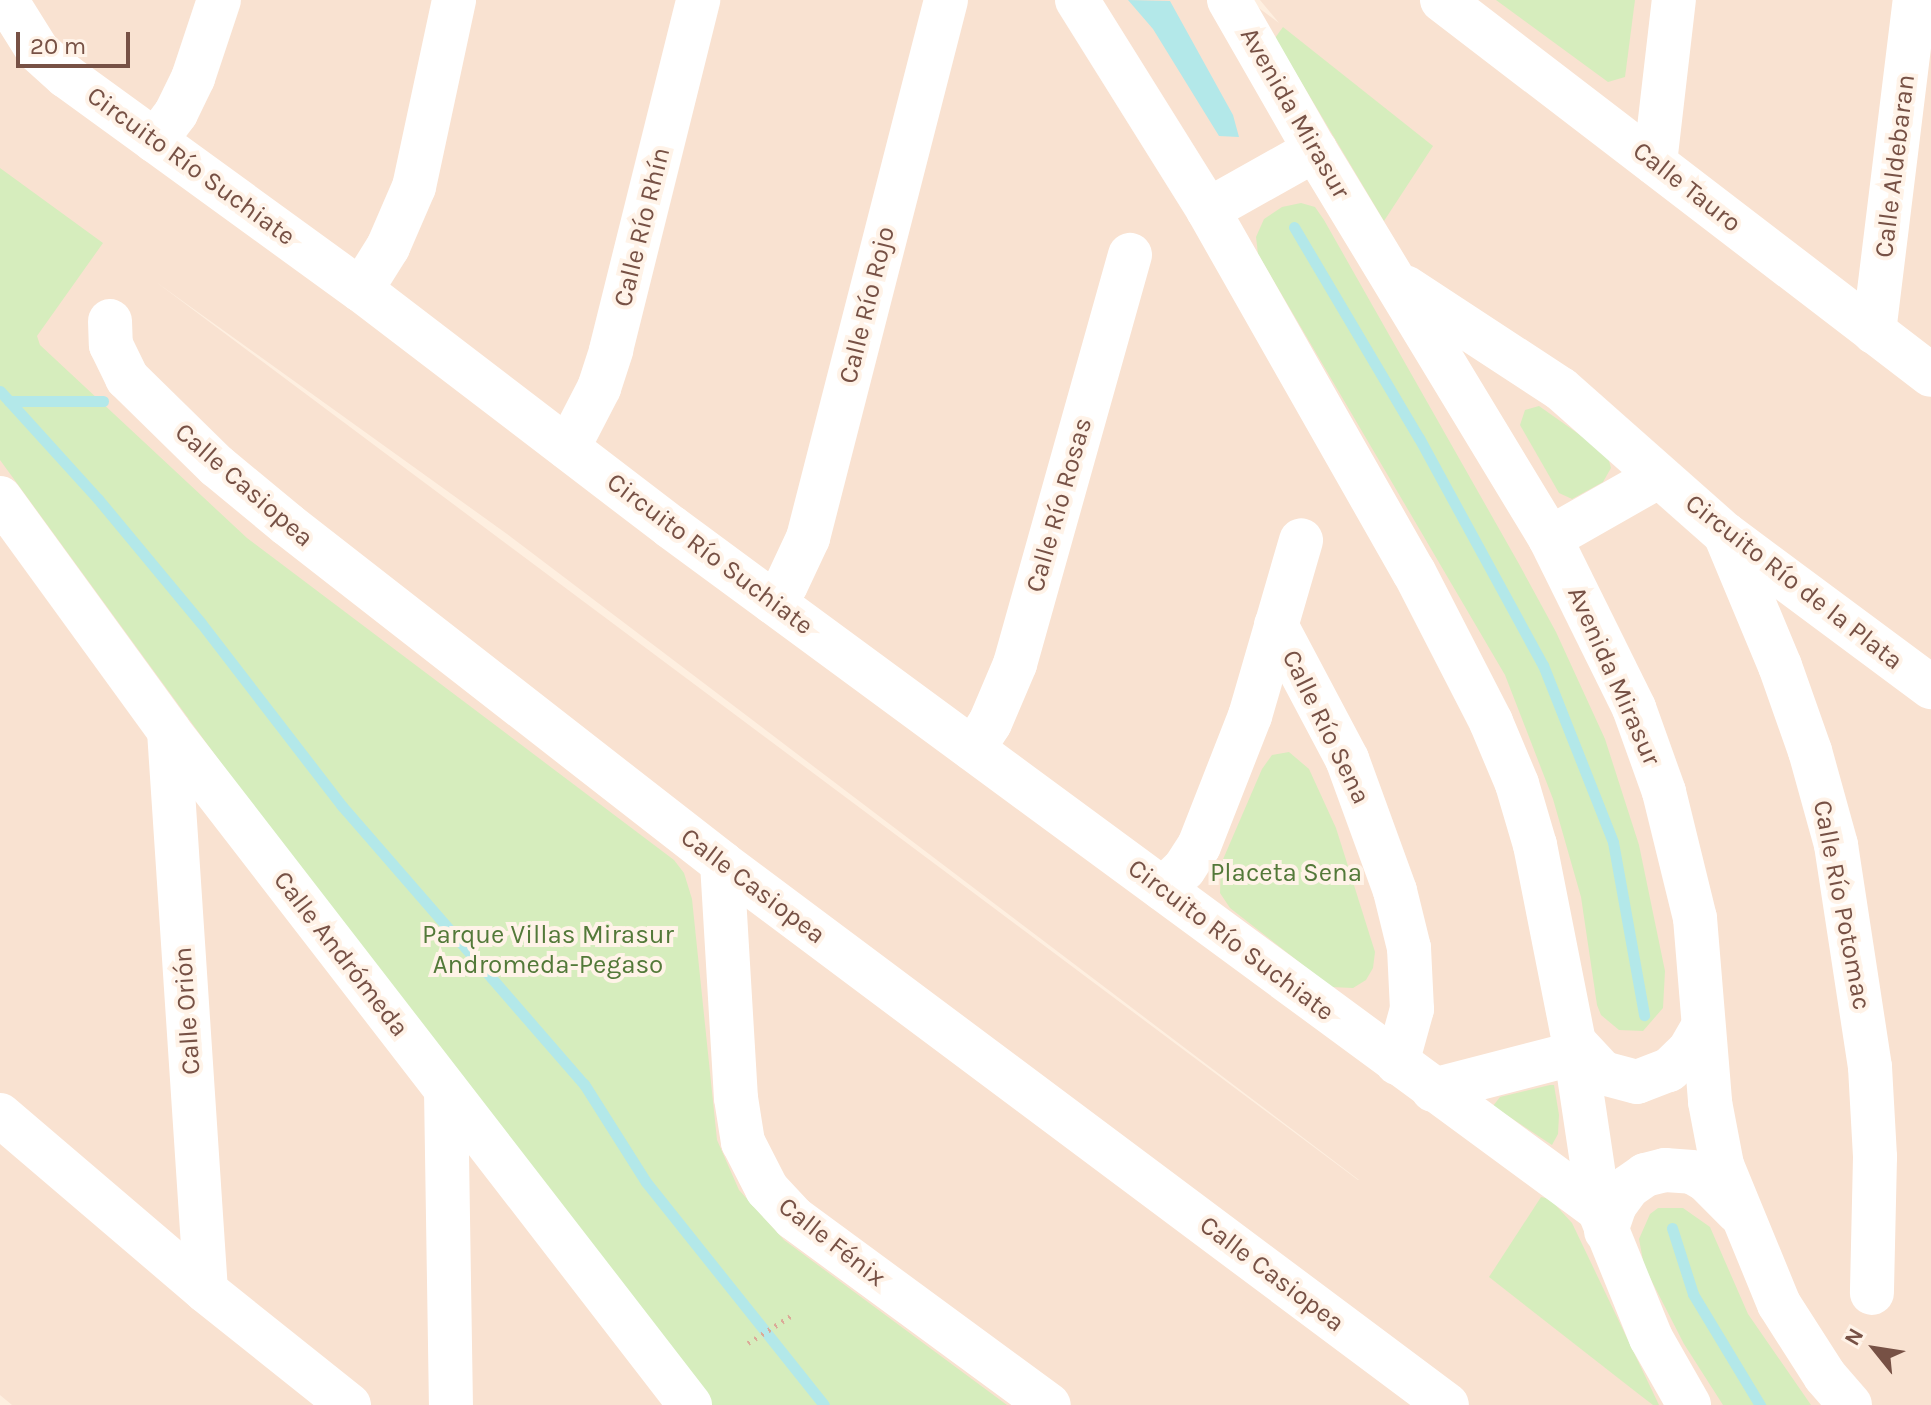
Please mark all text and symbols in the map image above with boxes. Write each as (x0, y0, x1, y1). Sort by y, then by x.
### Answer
scale bar (20, 16, 134, 66)
street label: Avenida Mirasur (1233, 22, 1357, 204)
text: 20 m (30, 32, 86, 60)
street label: Calle Aldebaran (1868, 73, 1922, 259)
street label: Circuito Río Suchiate (81, 80, 301, 252)
street label: Calle Tauro (1627, 135, 1747, 239)
street label: Calle Río Rhín (607, 144, 677, 310)
street label: Calle Río Rojo (832, 223, 902, 387)
street label: Calle Río Rosas (1019, 414, 1099, 596)
street label: Calle Casiopea (168, 416, 320, 554)
street label: Circuito Río Suchiate (601, 466, 819, 642)
street label: Circuito Río de la Plata (1679, 488, 1909, 676)
street label: Avenida Mirasur (1561, 582, 1667, 770)
street label: Calle Río Sena (1275, 645, 1377, 809)
street label: Calle Río Potomac (1806, 797, 1878, 1013)
street label: Calle Casiopea (675, 821, 831, 951)
street label: Circuito Río Suchiate (1122, 852, 1340, 1028)
park label: Placeta Sena (1210, 857, 1362, 889)
street label: Calle Andrómeda (267, 865, 415, 1043)
park label: Parque Villas Mirasur Andromeda-Pegaso (422, 919, 674, 980)
street label: Calle Orión (167, 946, 207, 1076)
street label: Calle Fénix (772, 1191, 892, 1293)
street label: Calle Casiopea (1194, 1209, 1350, 1339)
north arrow (1835, 1309, 1915, 1389)
text: N (1839, 1324, 1869, 1350)

